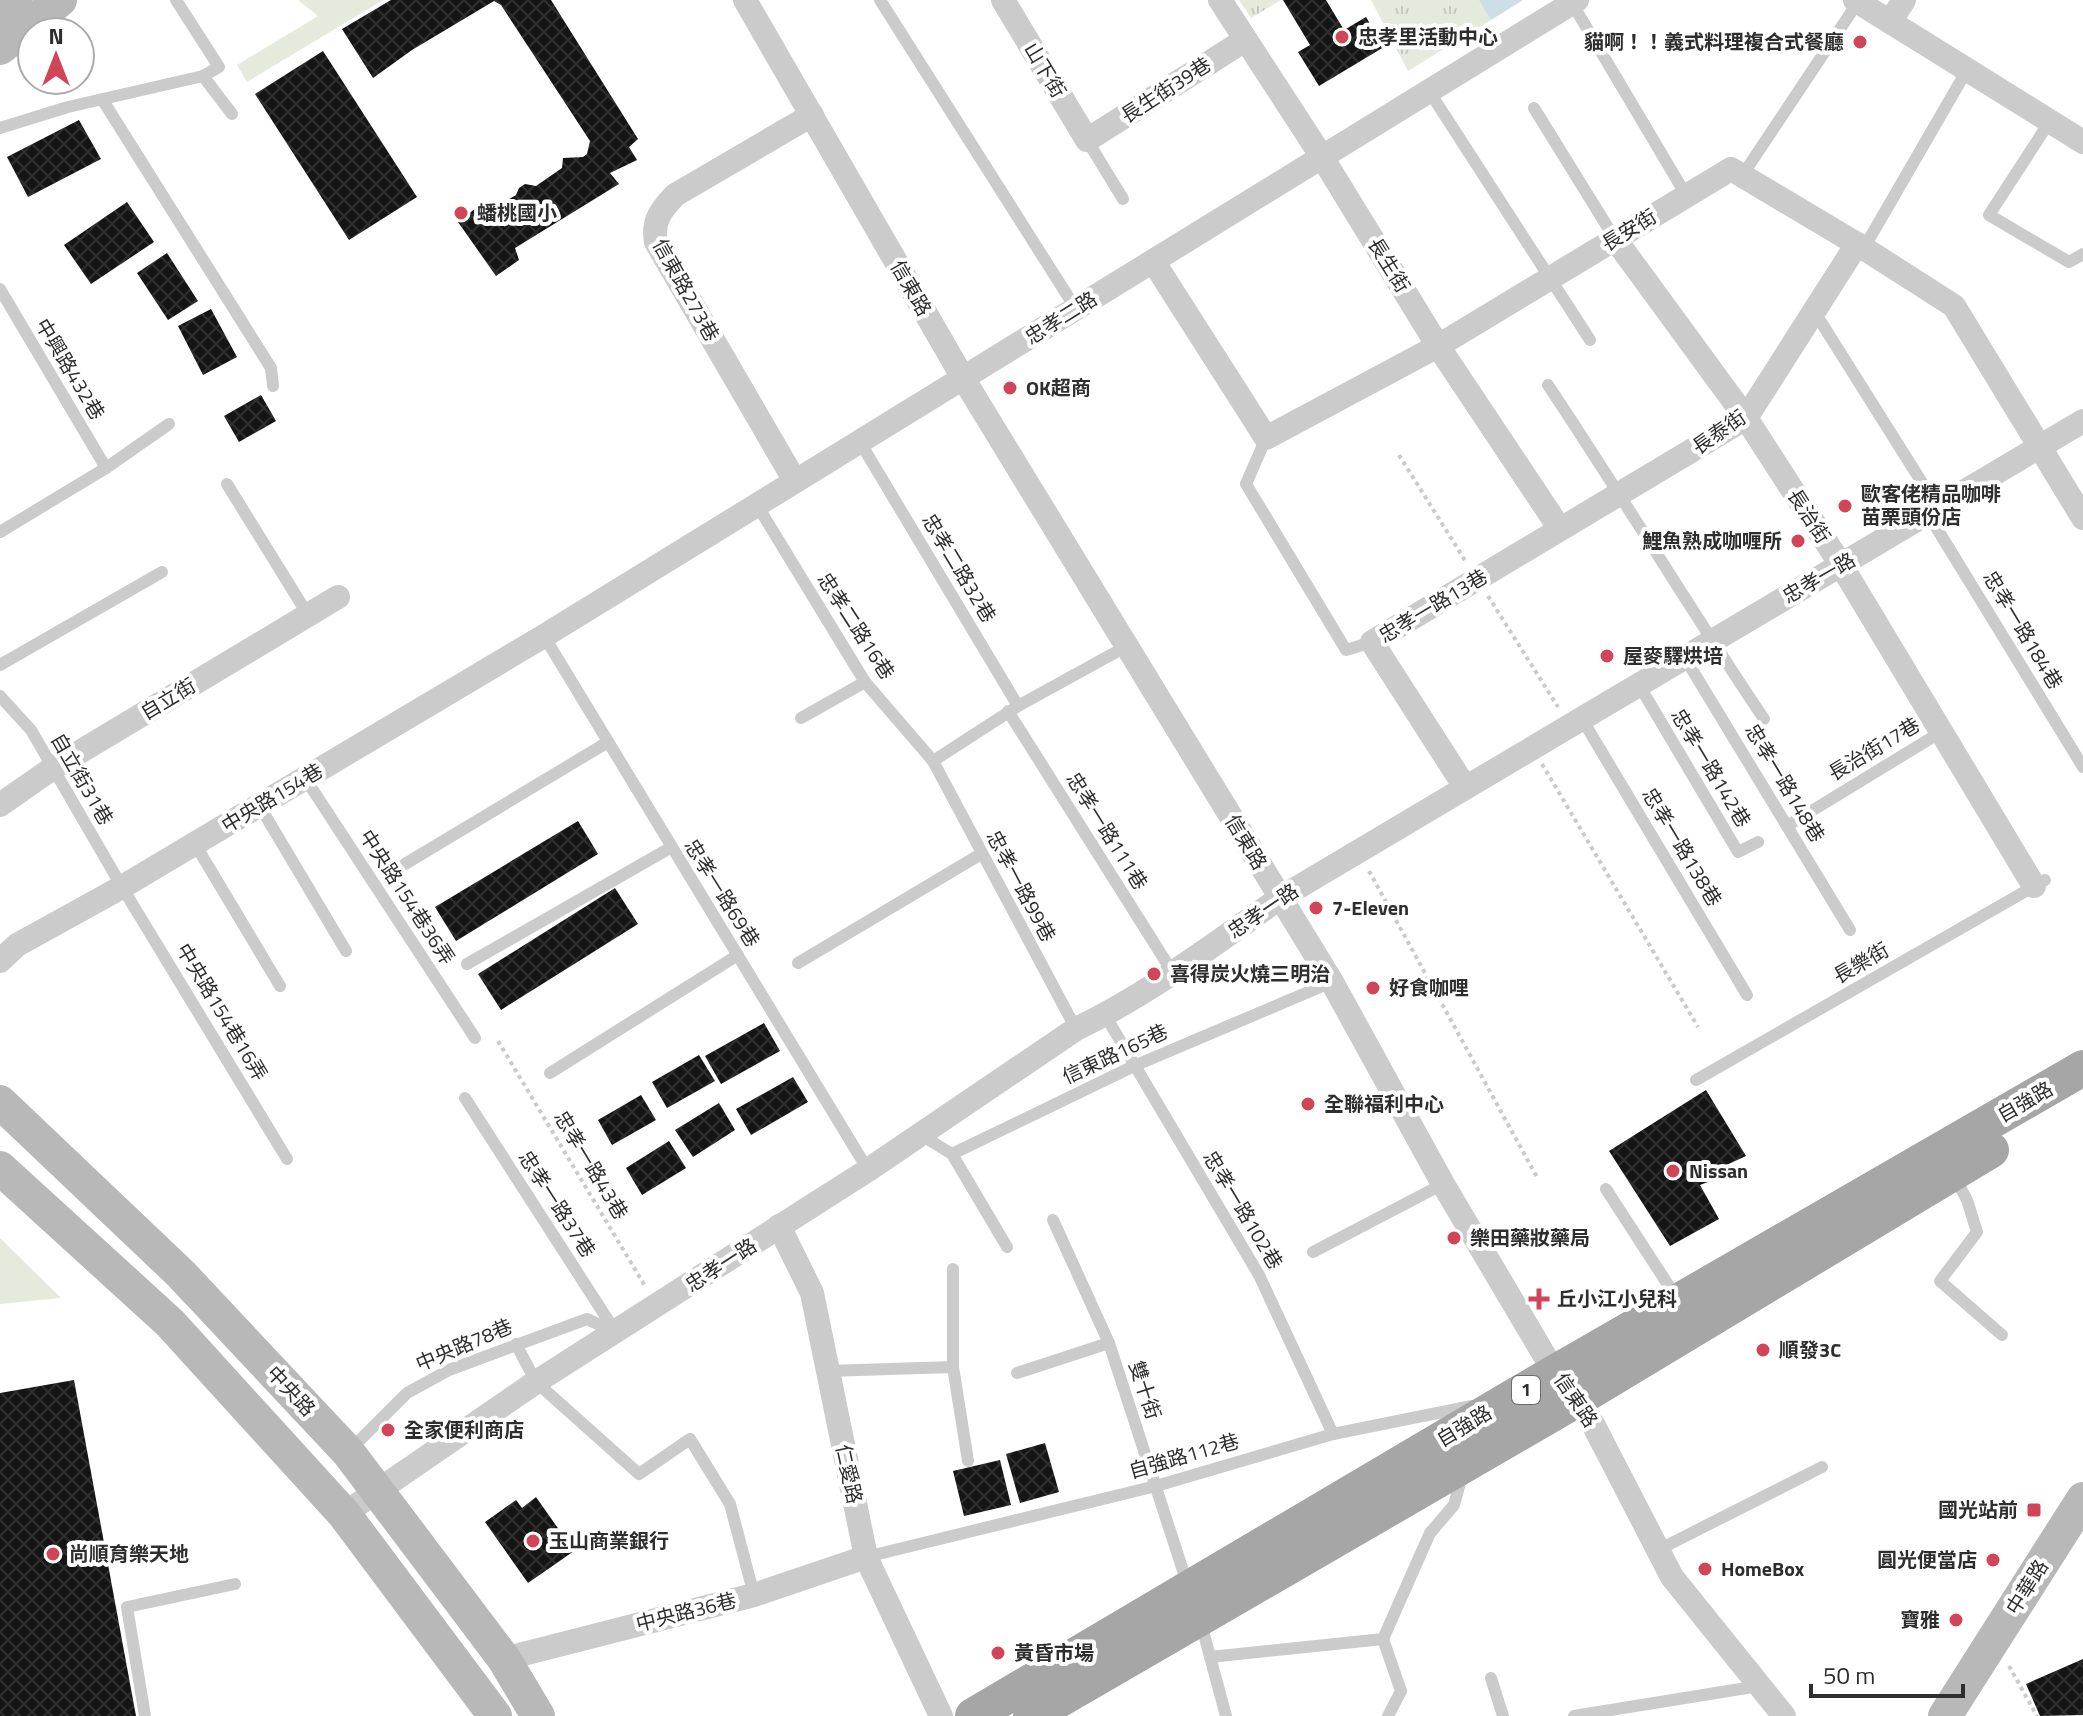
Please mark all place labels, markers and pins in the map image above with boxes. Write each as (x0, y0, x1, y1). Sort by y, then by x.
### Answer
place label: 忠孝里活動中心 (1358, 21, 1498, 52)
place label: 貓啊！！義式料理複合式餐廳 (1584, 26, 1844, 57)
marker: 忠孝里活動中心 (1333, 28, 1351, 46)
marker: 貓啊！！義式料理複合式餐廳 (1851, 33, 1869, 51)
place label: 蟠桃國小 (477, 197, 557, 228)
marker: 蟠桃國小 (452, 204, 470, 222)
place label: OK超商 (1026, 372, 1091, 403)
marker: OK超商 (1001, 379, 1019, 397)
place label: 歐客佬精品咖啡 苗栗頭份店 (1861, 478, 2001, 532)
marker: 歐客佬精品咖啡 苗栗頭份店 (1836, 497, 1854, 515)
place label: 鯉魚熟成咖喱所 (1642, 525, 1782, 556)
marker: 鯉魚熟成咖喱所 (1789, 532, 1807, 550)
place label: 屋麥驛烘培 (1623, 640, 1723, 671)
marker: 屋麥驛烘培 (1598, 647, 1616, 665)
place label: 7-Eleven (1332, 892, 1409, 923)
marker: 7-Eleven (1307, 899, 1325, 917)
place label: 喜得炭火燒三明治 (1170, 958, 1330, 989)
marker: 喜得炭火燒三明治 (1145, 965, 1163, 983)
place label: 好食咖哩 (1389, 972, 1469, 1003)
marker: 好食咖哩 (1364, 979, 1382, 997)
place label: 全聯福利中心 (1324, 1088, 1444, 1119)
marker: 全聯福利中心 (1299, 1095, 1317, 1113)
place label: Nissan (1689, 1155, 1748, 1186)
marker: Nissan (1664, 1162, 1682, 1180)
place label: 樂田藥妝藥局 (1470, 1222, 1590, 1253)
marker: 樂田藥妝藥局 (1445, 1229, 1463, 1247)
place label: 丘小江小兒科 (1557, 1283, 1677, 1314)
marker: 丘小江小兒科 (1528, 1288, 1550, 1310)
place label: 順發3C (1779, 1334, 1841, 1365)
marker: 順發3C (1754, 1341, 1772, 1359)
place label: 全家便利商店 (404, 1414, 524, 1445)
marker: 全家便利商店 (379, 1421, 397, 1439)
place label: 國光站前 (1938, 1494, 2018, 1525)
marker: 國光站前 (2025, 1501, 2043, 1519)
place label: 玉山商業銀行 (549, 1525, 669, 1556)
marker: 玉山商業銀行 (524, 1532, 542, 1550)
place label: 尚順育樂天地 (69, 1538, 189, 1569)
place label: 圓光便當店 (1877, 1544, 1977, 1575)
marker: 尚順育樂天地 (44, 1545, 62, 1563)
marker: 圓光便當店 (1984, 1551, 2002, 1569)
place label: HomeBox (1721, 1553, 1805, 1584)
marker: HomeBox (1696, 1560, 1714, 1578)
place label: 寶雅 (1900, 1604, 1940, 1635)
marker: 寶雅 (1947, 1611, 1965, 1629)
place label: 黃昏市場 (1014, 1637, 1094, 1668)
marker: 黃昏市場 (989, 1644, 1007, 1662)

